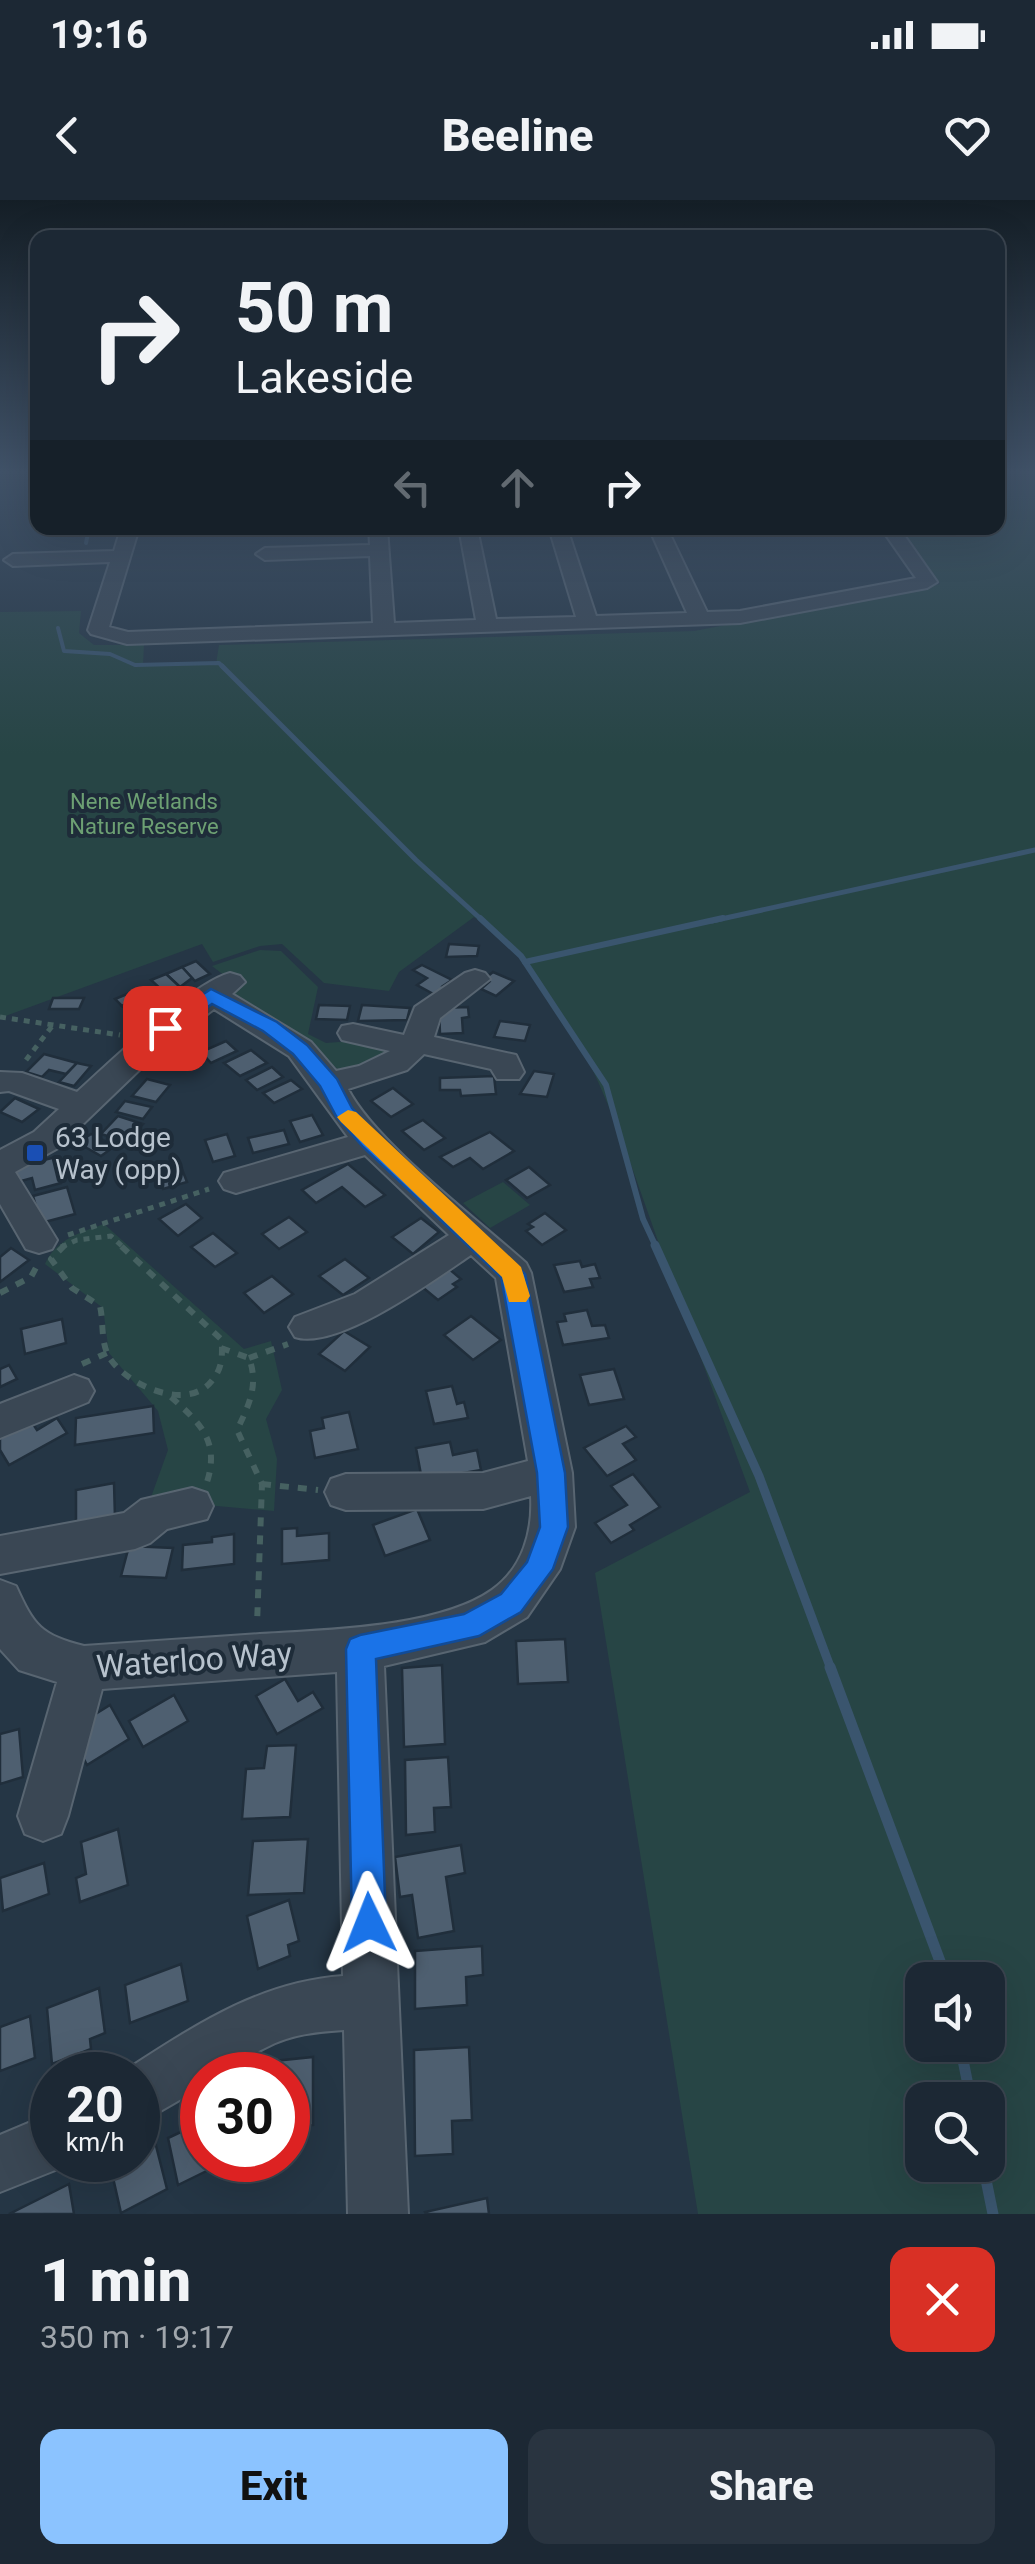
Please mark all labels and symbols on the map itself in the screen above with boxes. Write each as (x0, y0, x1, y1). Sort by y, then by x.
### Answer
park label: Nene Wetlands Nature Reserve (69, 789, 219, 839)
pin (123, 986, 208, 1071)
place label: 63 Lodge Way (opp) (55, 1121, 181, 1186)
marker: 63 Lodge Way (opp) (24, 1142, 46, 1164)
street label: Waterloo Way (95, 1634, 293, 1686)
position arrow (317, 1871, 421, 1975)
speed limit sign: 30 (180, 2052, 310, 2182)

